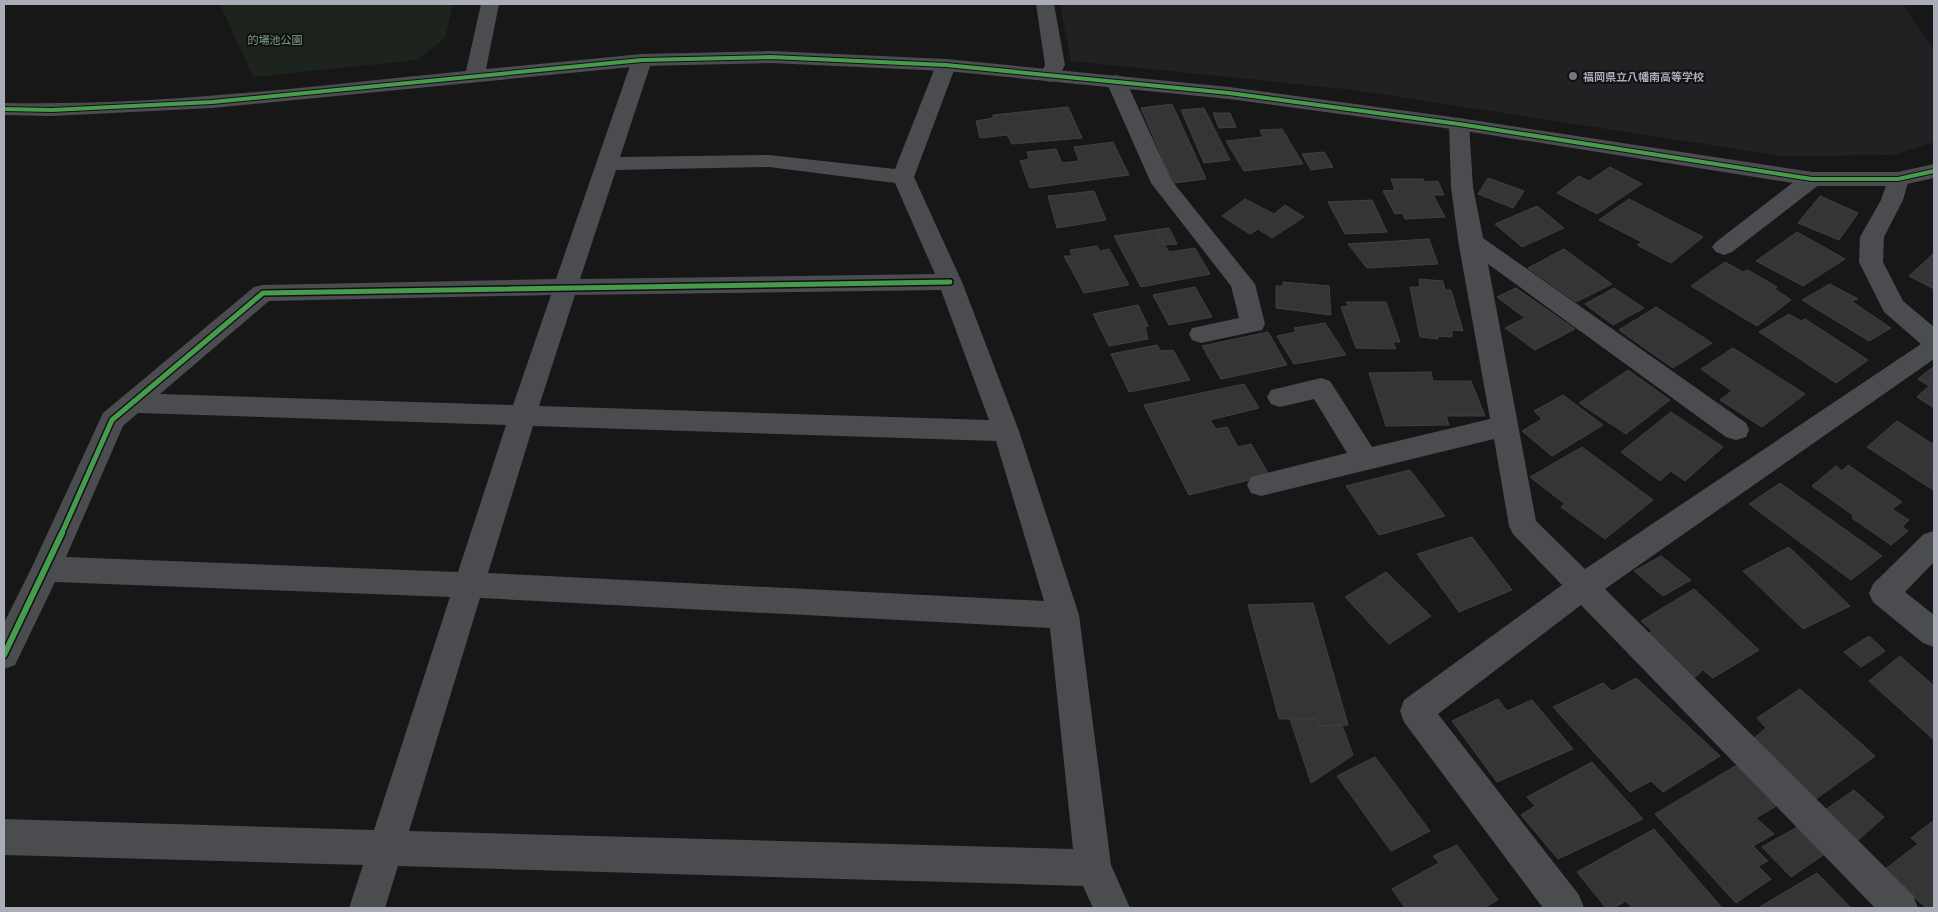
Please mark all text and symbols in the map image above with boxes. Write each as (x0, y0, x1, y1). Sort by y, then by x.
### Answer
park label: 的場池公園 (248, 33, 303, 46)
marker: 福岡県立八幡南高等学校 (1567, 70, 1579, 82)
place label: 福岡県立八幡南高等学校 (1583, 70, 1704, 83)

